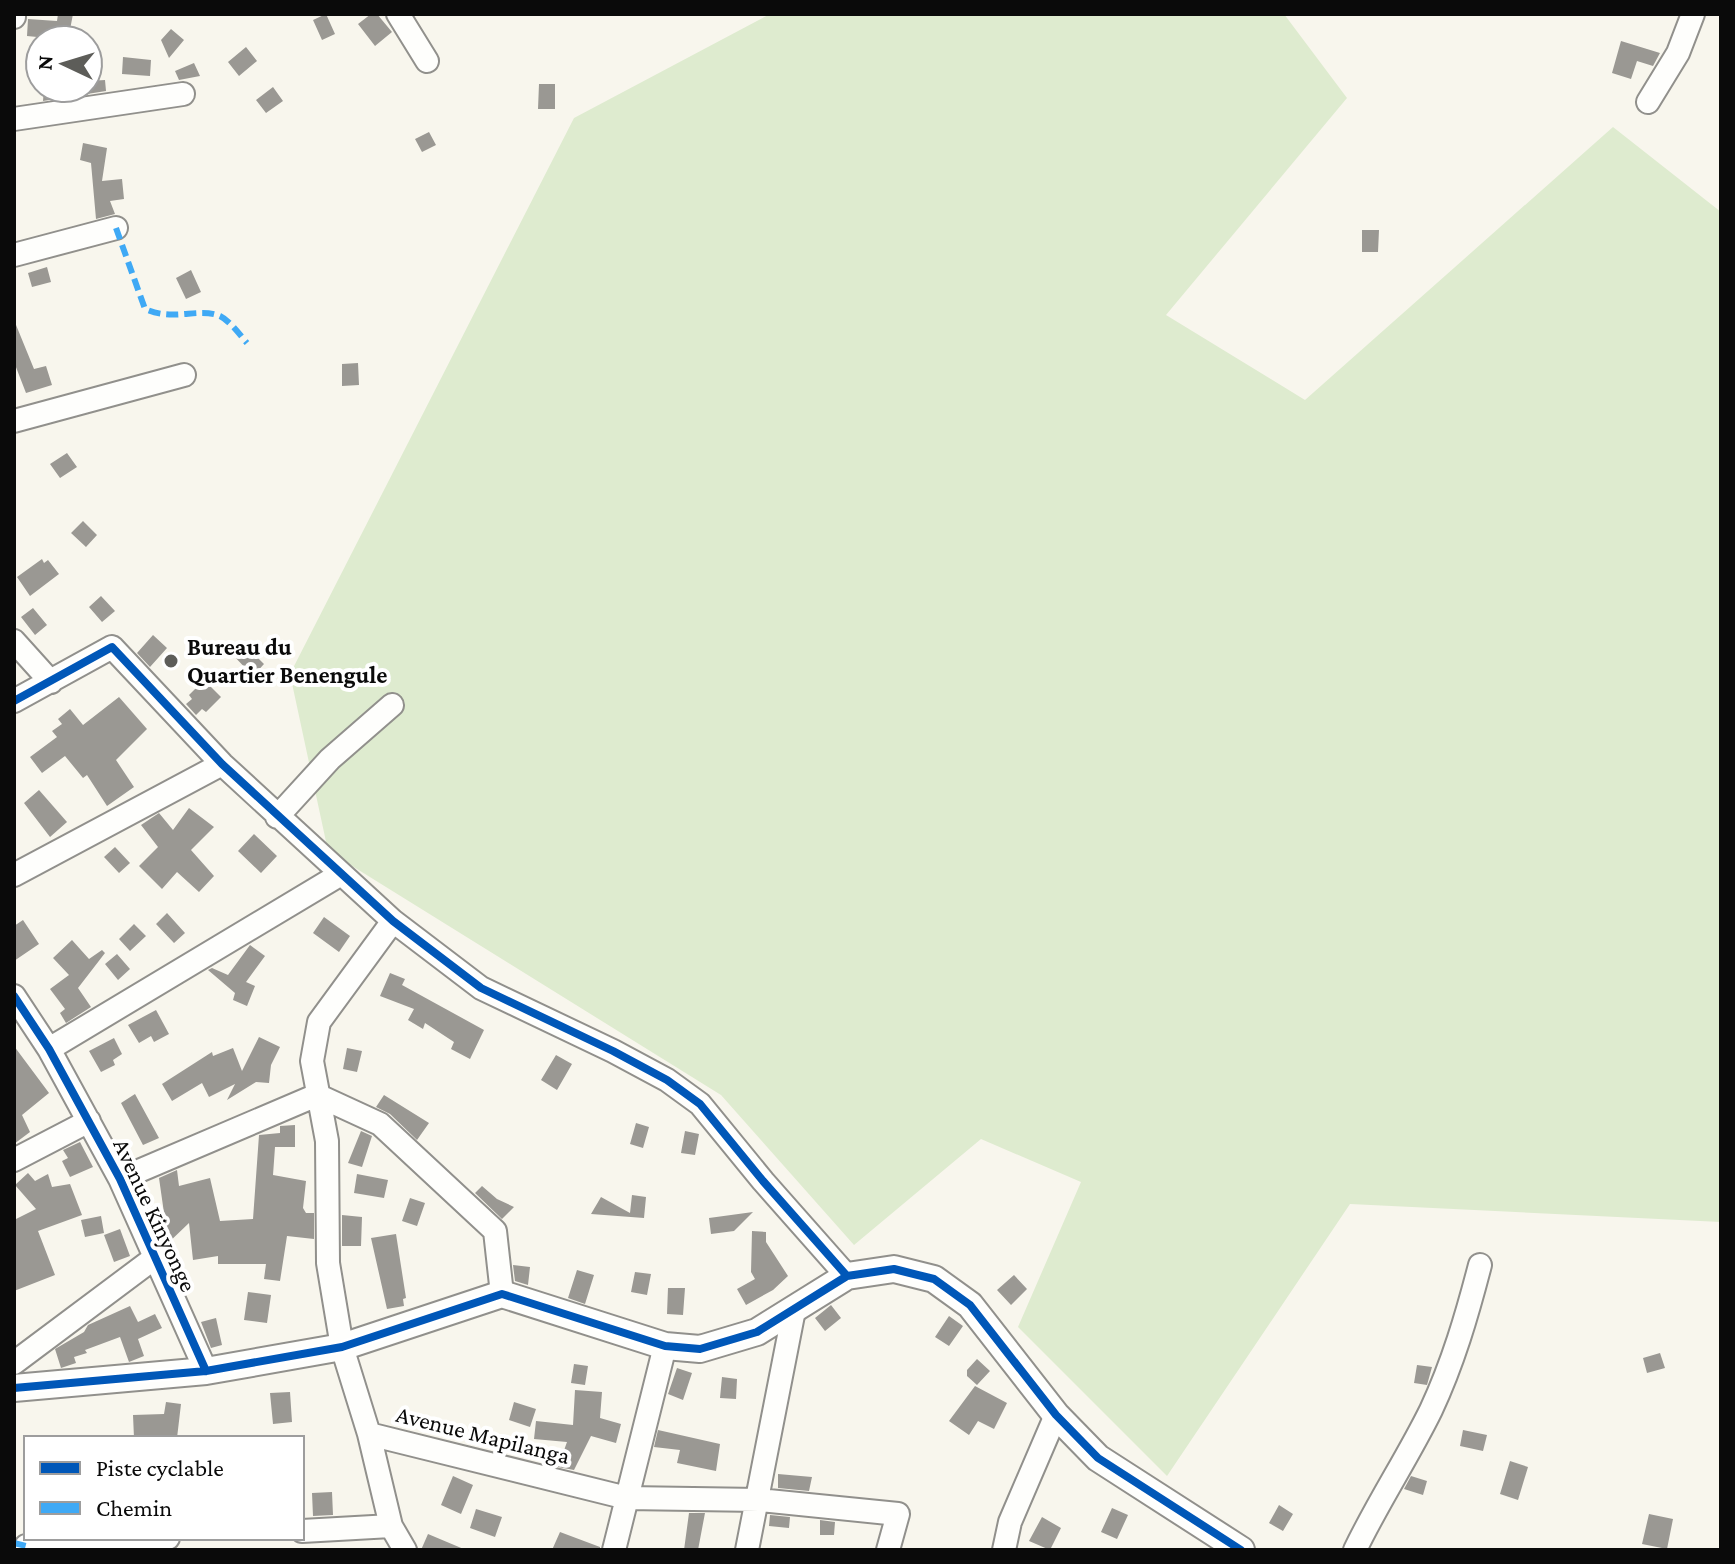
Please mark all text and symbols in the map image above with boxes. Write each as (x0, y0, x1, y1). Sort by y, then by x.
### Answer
north arrow (24, 24, 104, 104)
text: N (32, 54, 58, 71)
place label: Bureau du Quartier Benengule (187, 633, 387, 688)
marker: Bureau du Quartier Benengule (162, 652, 180, 670)
street label: Avenue Kinyonge (108, 1134, 203, 1296)
street label: Avenue Mapilanga (394, 1400, 573, 1469)
legend (24, 1436, 304, 1540)
text: Piste cyclable (96, 1454, 224, 1481)
text: Chemin (96, 1494, 172, 1521)

